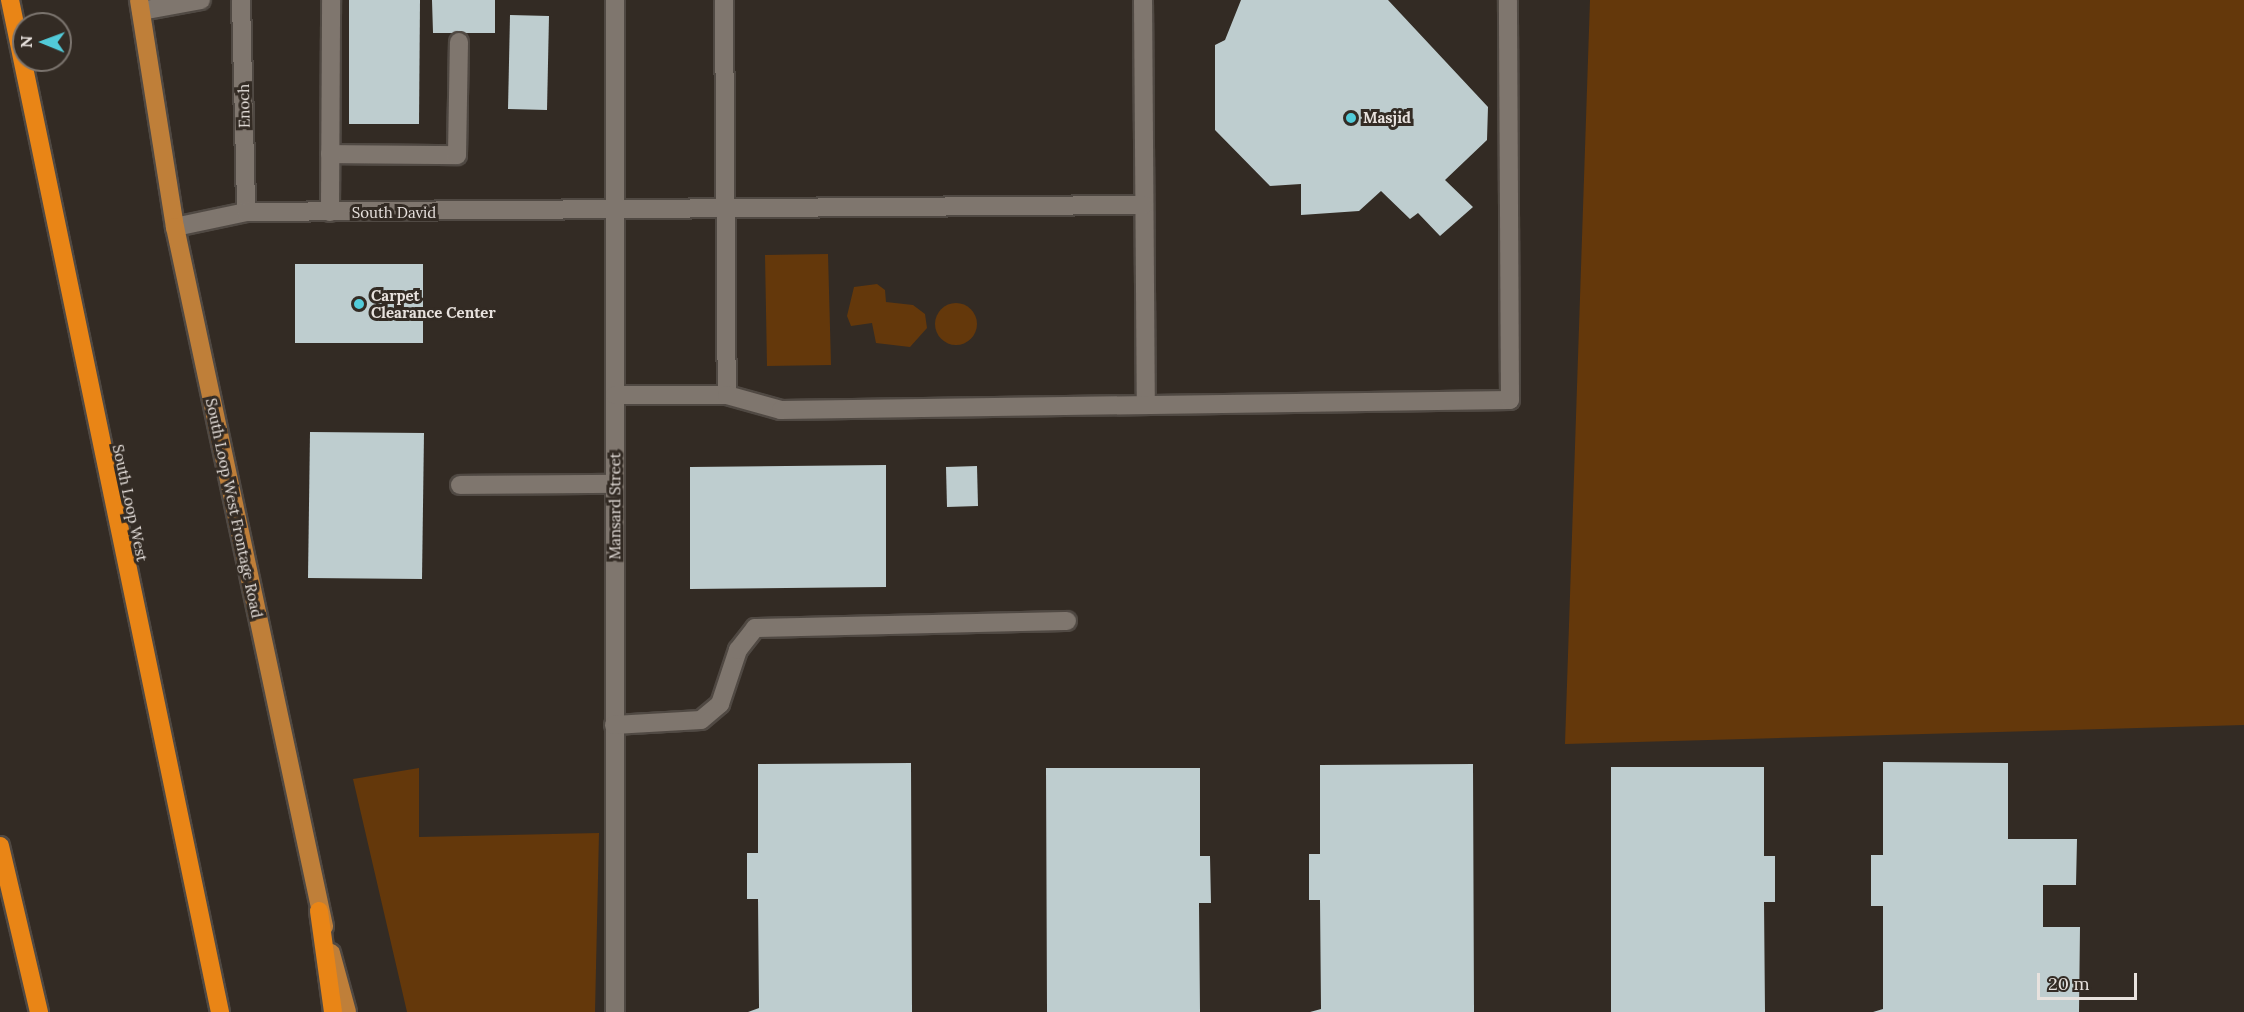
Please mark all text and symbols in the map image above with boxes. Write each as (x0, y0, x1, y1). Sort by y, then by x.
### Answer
north arrow (12, 12, 72, 72)
text: N (16, 35, 36, 48)
street label: Enoch (235, 84, 253, 128)
place label: Masjid (1363, 109, 1411, 127)
marker: Masjid (1344, 111, 1358, 125)
street label: South David (352, 204, 436, 222)
place label: Carpet Clearance Center (371, 286, 496, 321)
marker: Carpet Clearance Center (352, 297, 366, 311)
street label: South Loop West Frontage Road (202, 397, 266, 619)
street label: South Loop West (109, 443, 151, 563)
street label: Mansard Street (606, 452, 624, 560)
scale bar (2040, 961, 2140, 999)
text: 20 m (2048, 972, 2090, 995)

